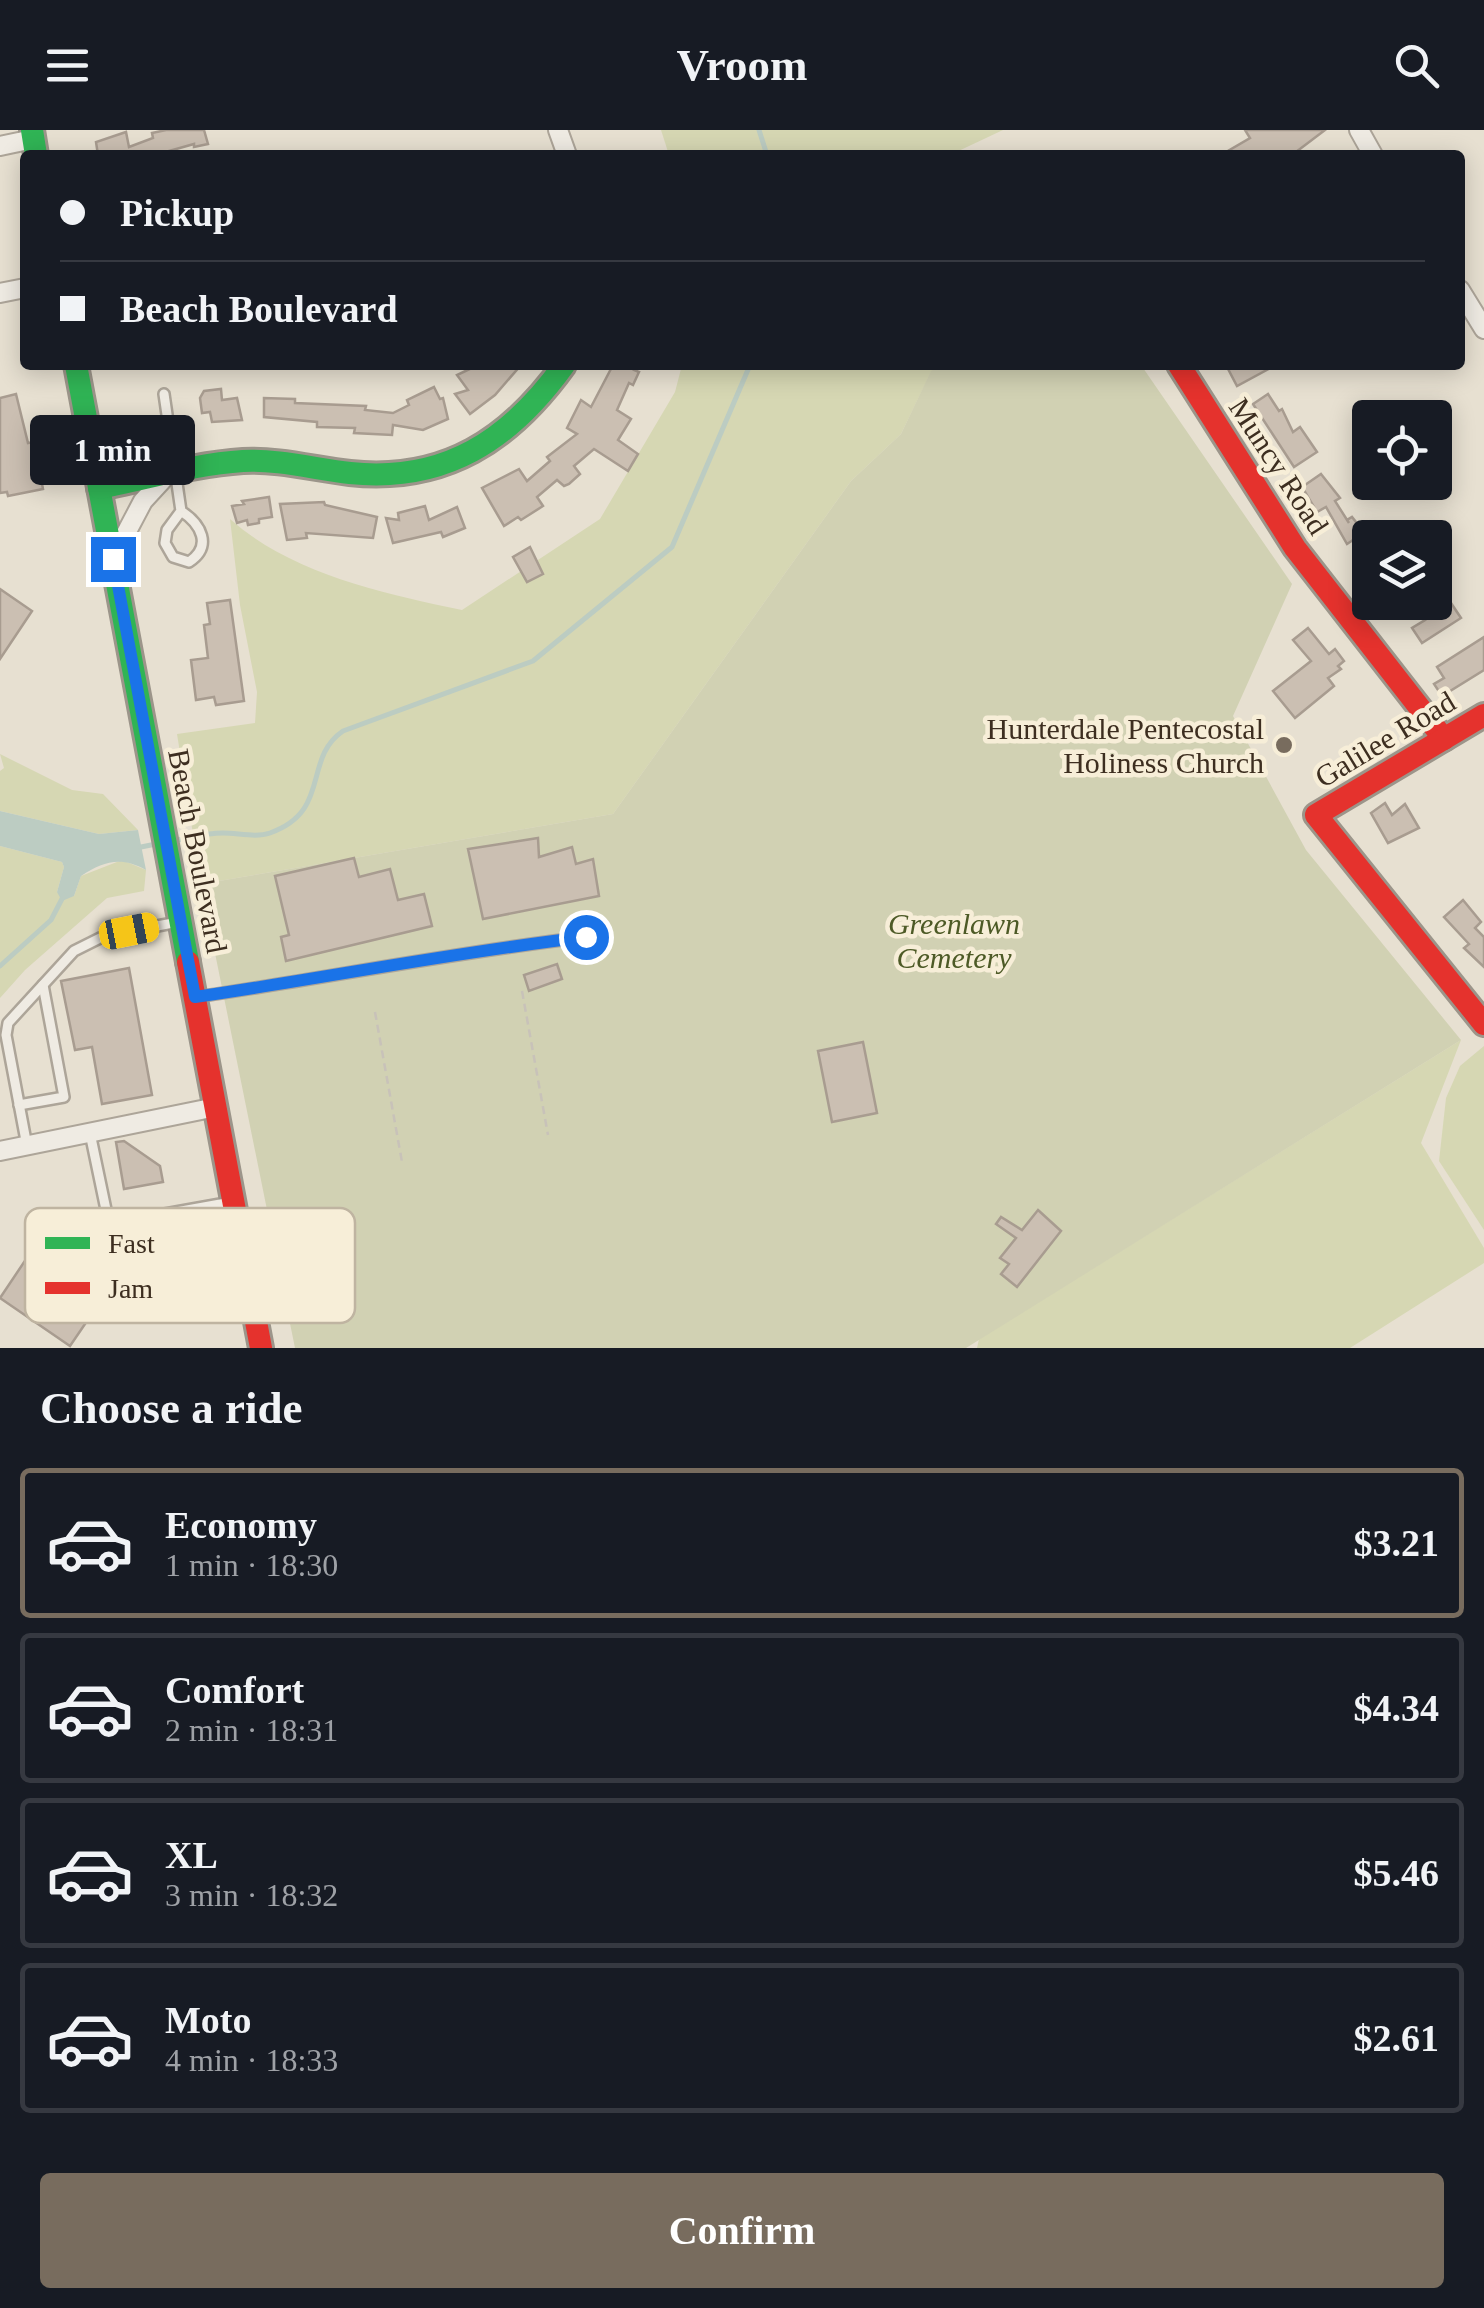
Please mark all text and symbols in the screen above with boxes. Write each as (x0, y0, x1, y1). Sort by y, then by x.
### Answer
icon: menu (40, 38, 95, 93)
icon: search (1389, 38, 1444, 93)
text: Vroom (677, 40, 807, 90)
text: Pickup (120, 192, 234, 234)
text: Beach Boulevard (120, 288, 398, 330)
street label: Muncy Road (1223, 392, 1335, 540)
map controls (1352, 400, 1452, 620)
button: locate (1352, 400, 1452, 500)
callout: 1 min (31, 414, 196, 484)
text: 1 min (74, 432, 151, 468)
button: layers (1352, 520, 1452, 620)
route end (91, 537, 136, 582)
street label: Galilee Road (1309, 684, 1461, 794)
place label: Hunterdale Pentecostal Holiness Church (987, 712, 1264, 779)
marker: Hunterdale Pentecostal Holiness Church (1273, 734, 1295, 756)
street label: Beach Boulevard (162, 746, 234, 956)
park label: Greenlawn Cemetery (888, 907, 1020, 974)
car (97, 911, 161, 951)
route start (564, 915, 609, 960)
legend (25, 1208, 355, 1323)
text: Fast (108, 1228, 155, 1259)
text: Jam (108, 1273, 153, 1304)
text: Choose a ride (40, 1383, 303, 1433)
icon: car (45, 1498, 135, 1588)
text: Economy (165, 1504, 317, 1546)
text: $3.21 (1354, 1522, 1439, 1564)
text: 1 min · 18:30 (165, 1547, 338, 1583)
icon: car (45, 1663, 135, 1753)
text: Comfort (165, 1669, 304, 1711)
text: $4.34 (1354, 1687, 1439, 1729)
text: 2 min · 18:31 (165, 1712, 338, 1748)
icon: car (45, 1828, 135, 1918)
text: XL (165, 1834, 218, 1876)
text: $5.46 (1354, 1852, 1439, 1894)
text: 3 min · 18:32 (165, 1877, 338, 1913)
icon: car (45, 1993, 135, 2083)
text: Moto (165, 1999, 252, 2041)
text: $2.61 (1354, 2017, 1439, 2059)
text: 4 min · 18:33 (165, 2042, 338, 2078)
button: Confirm (40, 2173, 1444, 2288)

